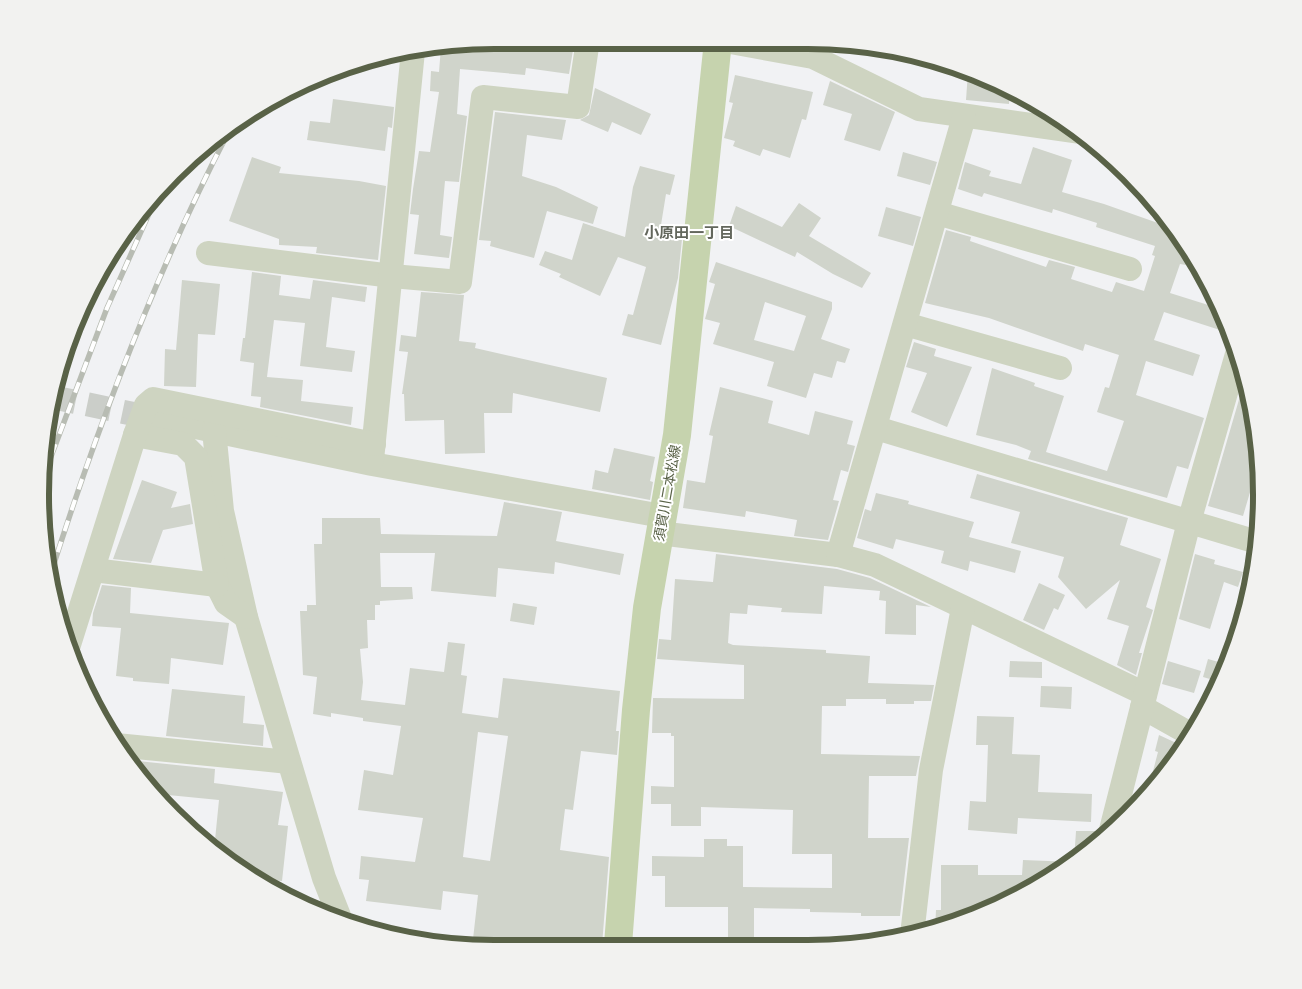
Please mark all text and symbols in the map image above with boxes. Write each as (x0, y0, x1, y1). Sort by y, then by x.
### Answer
district label: 小原田一丁目 (644, 224, 734, 242)
street label: 須賀川二本松線 (651, 443, 683, 543)

